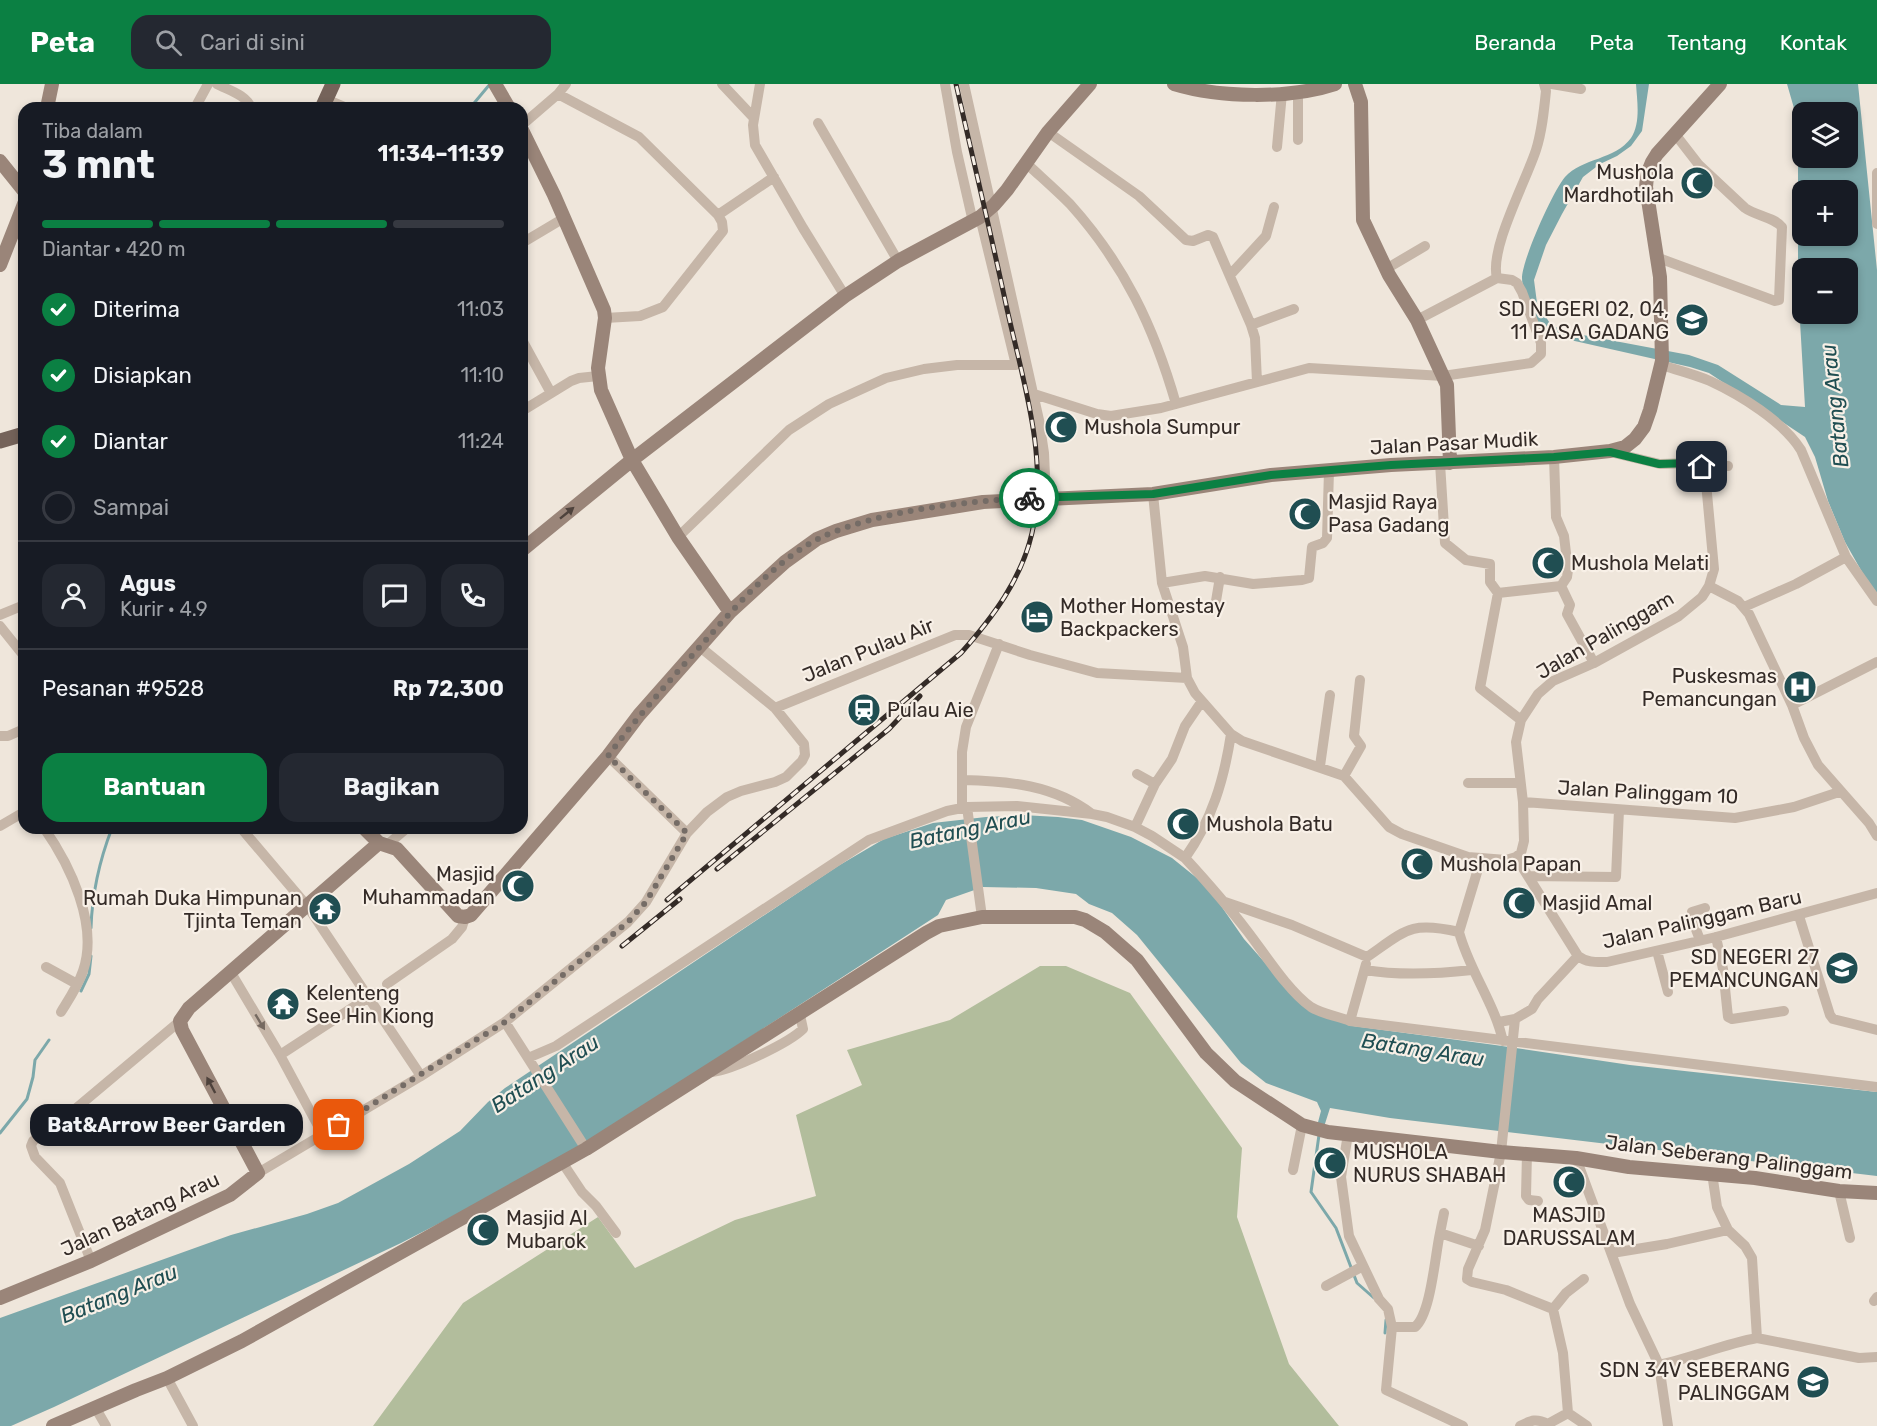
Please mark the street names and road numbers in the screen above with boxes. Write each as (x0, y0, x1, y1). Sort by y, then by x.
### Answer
street label: Jalan Pasar Mudik (1369, 427, 1539, 459)
street label: Jalan Palinggam (1532, 586, 1678, 684)
street label: Jalan Pulau Air (799, 613, 938, 687)
street label: Jalan Palinggam 10 (1557, 775, 1739, 809)
street label: Jalan Palinggam Baru (1600, 884, 1804, 954)
street label: Jalan Seberang Palinggam (1604, 1130, 1854, 1184)
street label: Jalan Batang Arau (57, 1167, 223, 1261)

